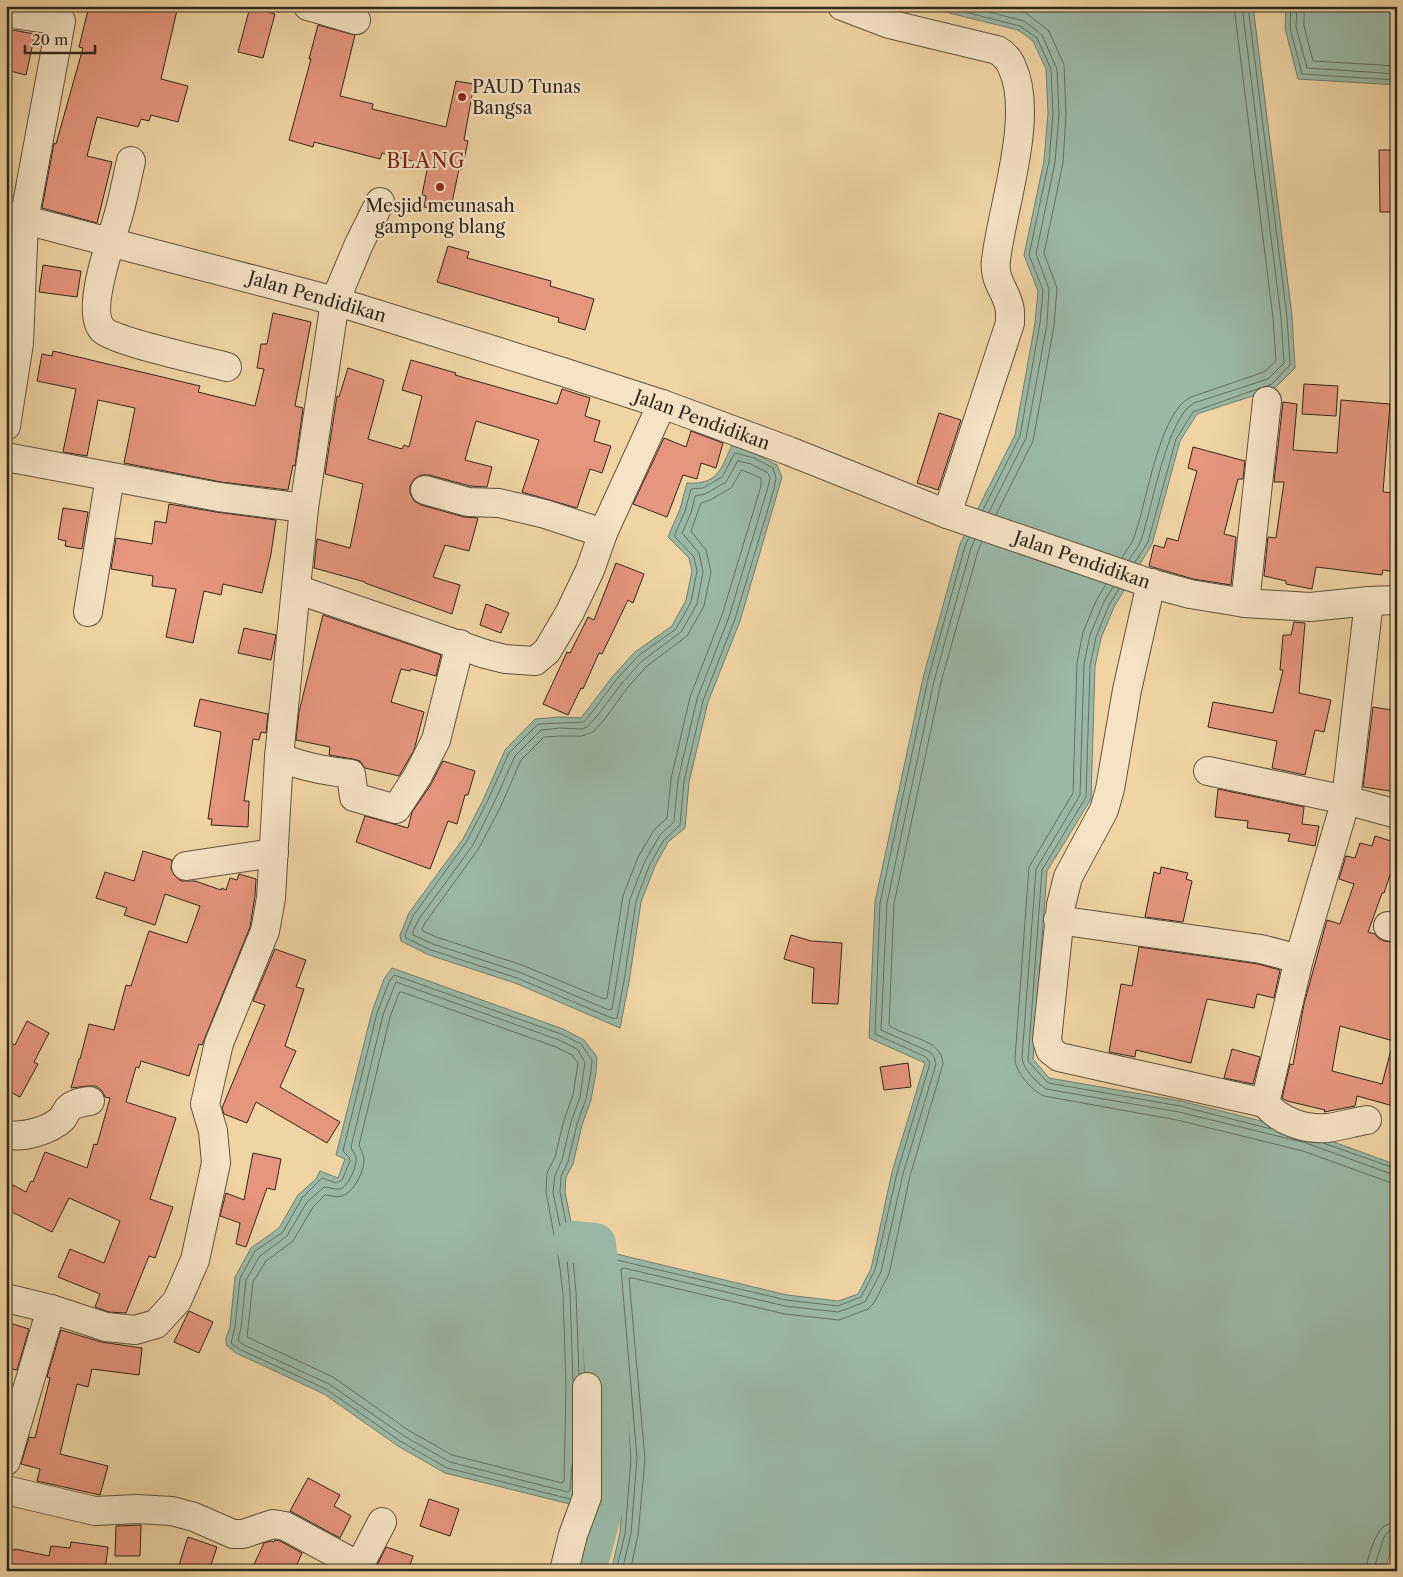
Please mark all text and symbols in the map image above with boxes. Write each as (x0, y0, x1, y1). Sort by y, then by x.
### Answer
scale bar (25, 22, 95, 54)
text: 20 m (32, 30, 68, 49)
place label: PAUD Tunas Bangsa (472, 76, 581, 119)
marker: PAUD Tunas Bangsa (456, 91, 468, 103)
district label: BLANG (386, 149, 466, 173)
marker: Mesjid meunasah gampong blang (434, 181, 446, 193)
place label: Mesjid meunasah gampong blang (365, 195, 515, 238)
street label: Jalan Pendidikan (242, 266, 389, 327)
street label: Jalan Pendidikan (628, 384, 773, 455)
street label: Jalan Pendidikan (1008, 525, 1153, 594)

